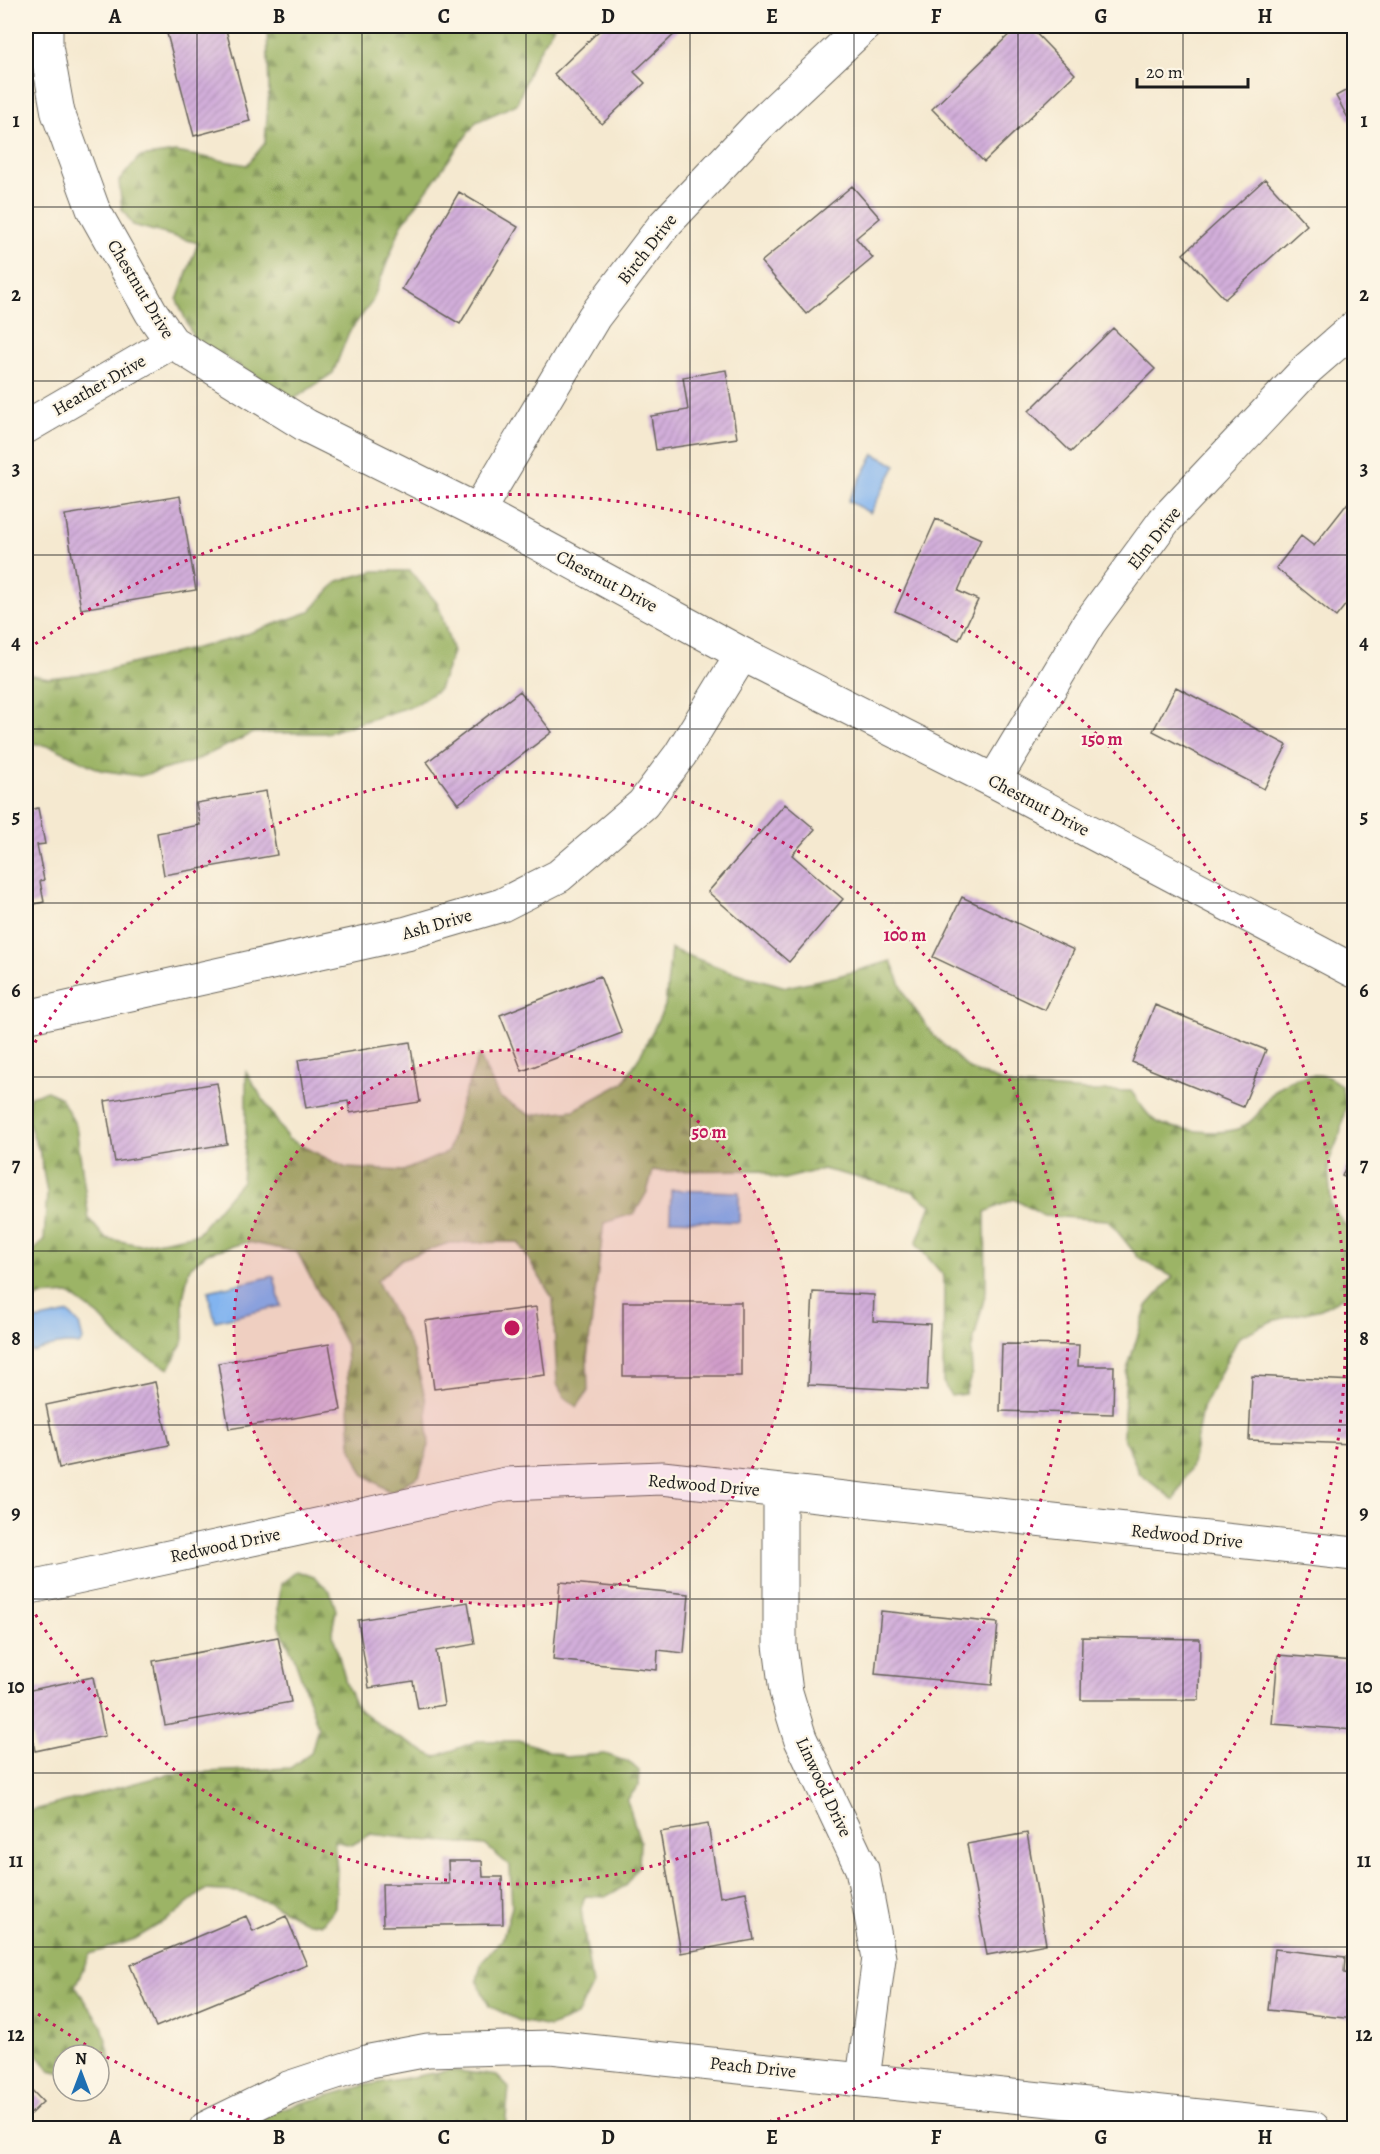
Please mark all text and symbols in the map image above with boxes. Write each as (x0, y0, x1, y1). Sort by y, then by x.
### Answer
text: A (108, 3, 122, 30)
text: B (273, 3, 285, 30)
text: C (438, 3, 450, 30)
text: D (601, 3, 615, 30)
text: E (766, 3, 778, 30)
text: F (931, 3, 942, 30)
text: G (1094, 3, 1108, 30)
text: H (1258, 3, 1273, 30)
scale bar (1137, 51, 1248, 89)
text: 20 m (1146, 60, 1183, 84)
text: 1 (12, 107, 20, 134)
text: 1 (1360, 107, 1368, 134)
street label: Birch Drive (612, 209, 682, 289)
street label: Chestnut Drive (102, 235, 180, 343)
text: 2 (11, 281, 21, 308)
text: 2 (1359, 281, 1369, 308)
street label: Heather Drive (48, 349, 150, 421)
text: 3 (12, 455, 20, 482)
text: 3 (1360, 455, 1368, 482)
street label: Elm Drive (1122, 501, 1186, 575)
street label: Chestnut Drive (552, 544, 662, 618)
text: 4 (11, 629, 21, 656)
text: 4 (1359, 629, 1369, 656)
text: 150 m (1081, 727, 1123, 751)
street label: Chestnut Drive (984, 768, 1094, 842)
text: 5 (12, 803, 20, 830)
text: 5 (1360, 803, 1368, 830)
street label: Ash Drive (398, 903, 475, 946)
text: 100 m (884, 923, 926, 947)
text: 6 (11, 977, 21, 1004)
text: 6 (1359, 977, 1369, 1004)
text: 50 m (692, 1120, 726, 1144)
text: 7 (12, 1151, 21, 1178)
text: 7 (1360, 1151, 1369, 1178)
centre of rings (502, 1318, 522, 1338)
text: 8 (11, 1325, 21, 1352)
text: 8 (1359, 1325, 1369, 1352)
street label: Redwood Drive (647, 1468, 761, 1502)
text: 9 (11, 1499, 21, 1526)
text: 9 (1359, 1499, 1369, 1526)
street label: Redwood Drive (1130, 1518, 1244, 1554)
street label: Redwood Drive (168, 1522, 282, 1568)
text: 10 (7, 1673, 25, 1700)
text: 10 (1355, 1673, 1373, 1700)
street label: Linwood Drive (790, 1733, 858, 1841)
text: 11 (9, 1847, 23, 1874)
text: 11 (1357, 1847, 1371, 1874)
text: 12 (8, 2021, 25, 2048)
text: 12 (1356, 2021, 1373, 2048)
north arrow (51, 2043, 111, 2103)
text: N (75, 2048, 87, 2070)
street label: Peach Drive (709, 2051, 797, 2083)
text: A (108, 2124, 122, 2151)
text: B (273, 2124, 285, 2151)
text: C (438, 2124, 450, 2151)
text: D (601, 2124, 615, 2151)
text: E (766, 2124, 778, 2151)
text: F (931, 2124, 942, 2151)
text: G (1094, 2124, 1108, 2151)
text: H (1258, 2124, 1273, 2151)

